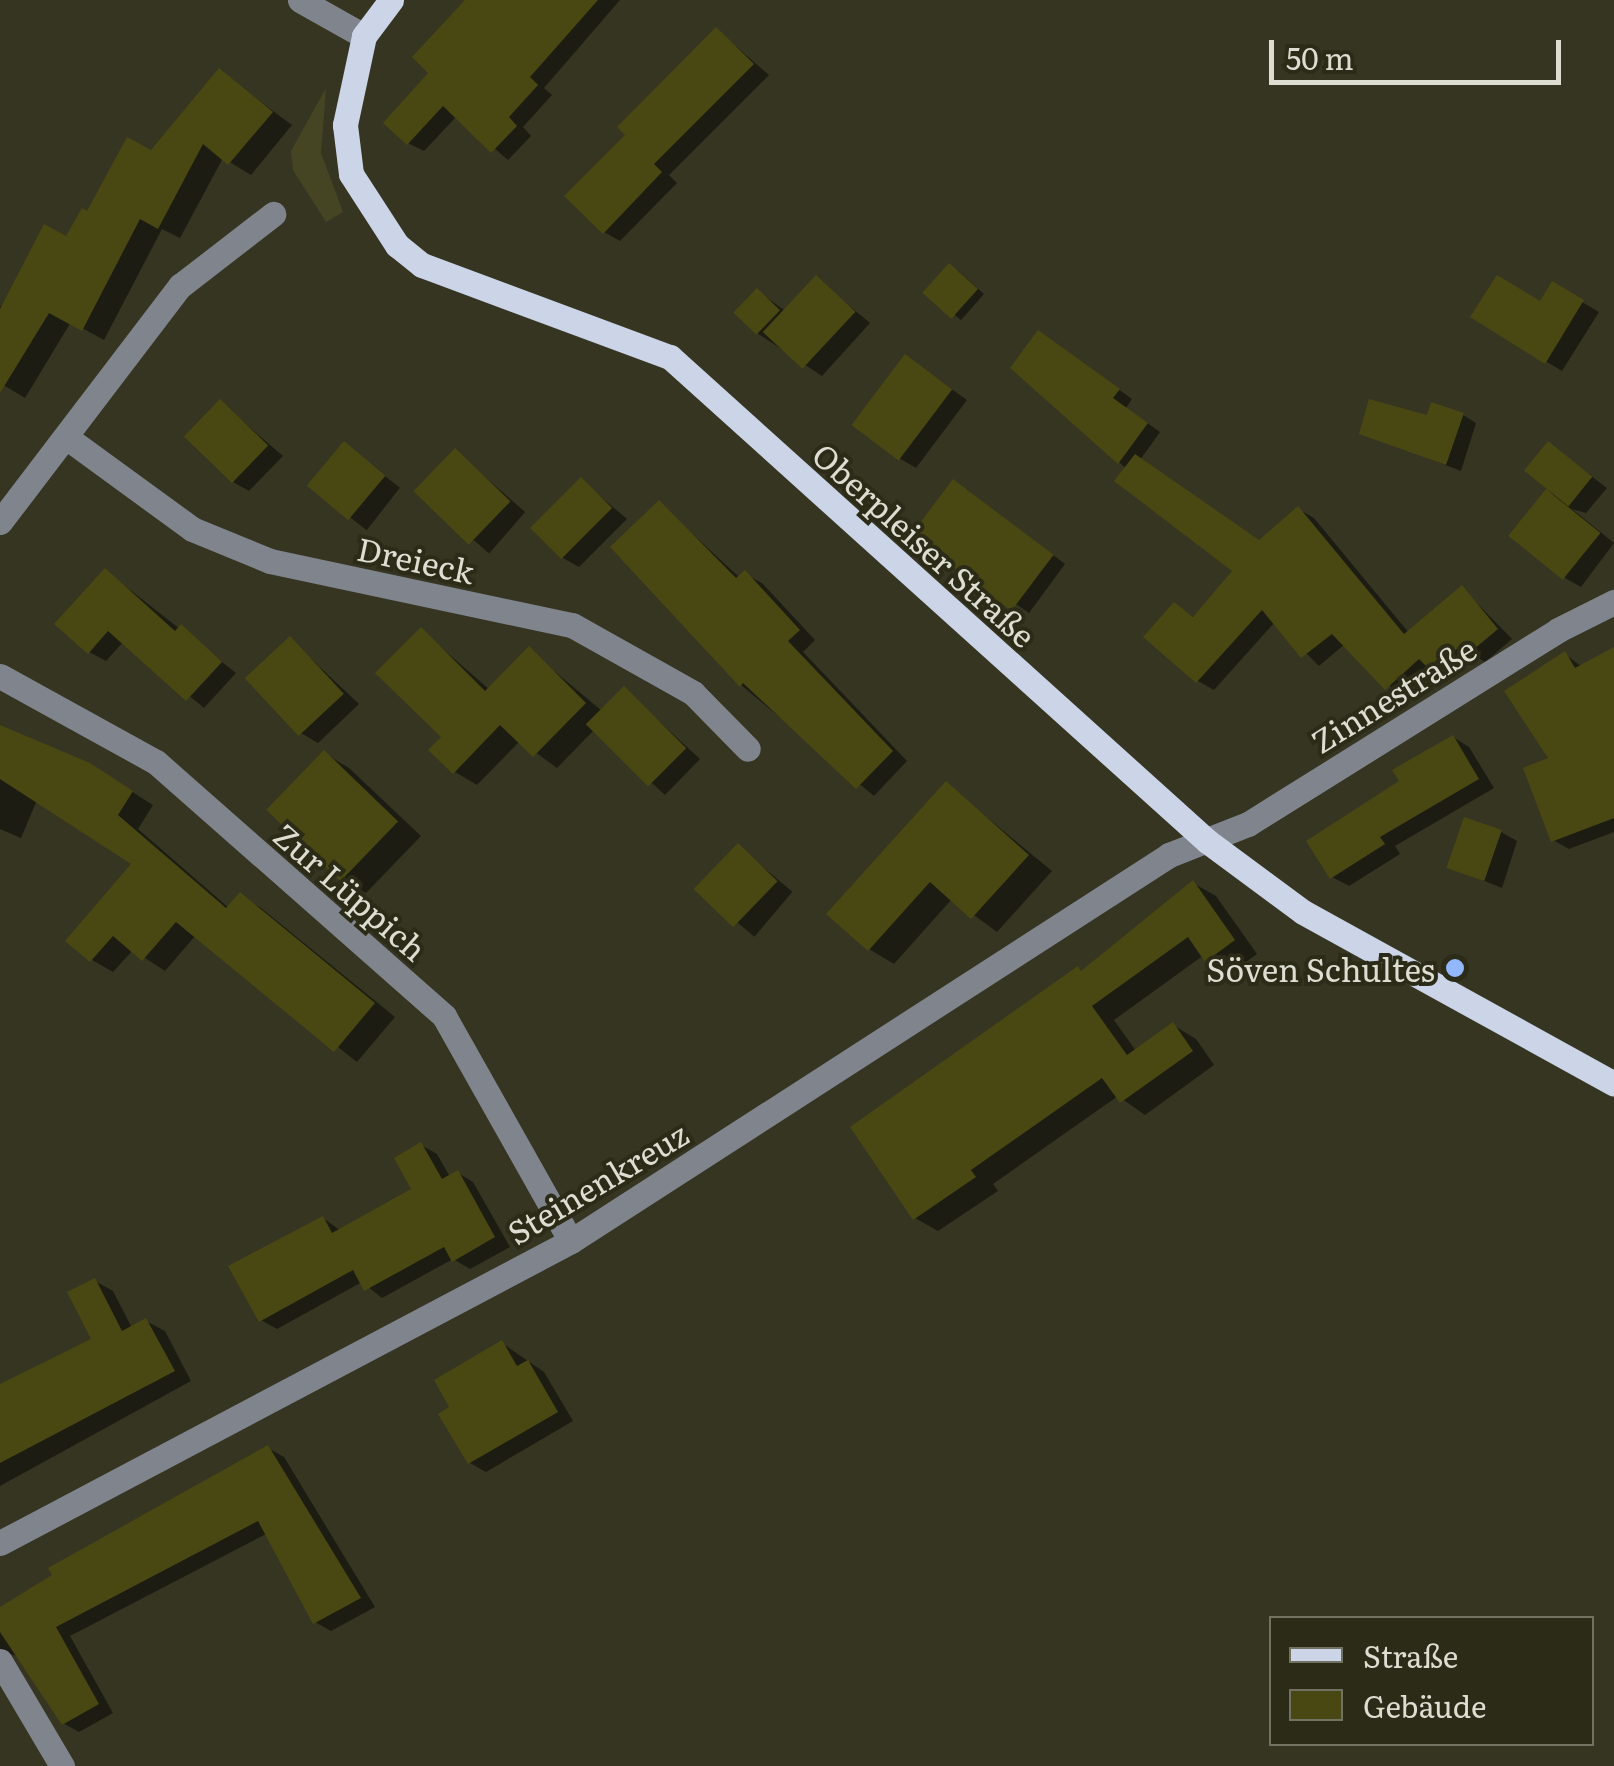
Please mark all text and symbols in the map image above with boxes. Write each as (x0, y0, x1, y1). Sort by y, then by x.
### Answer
scale bar (1274, 20, 1566, 82)
text: 50 m (1286, 35, 1354, 79)
street label: Oberpleiser Straße (806, 434, 1044, 654)
street label: Dreieck (354, 528, 478, 590)
street label: Zinnestraße (1304, 628, 1482, 760)
street label: Zur Lüppich (267, 814, 435, 968)
place label: Söven Schultes (1206, 949, 1435, 987)
marker: Söven Schultes (1444, 957, 1466, 979)
street label: Steinenkreuz (500, 1113, 694, 1251)
legend (1269, 1616, 1594, 1746)
text: Straße (1363, 1633, 1458, 1677)
text: Gebäude (1363, 1683, 1486, 1727)

